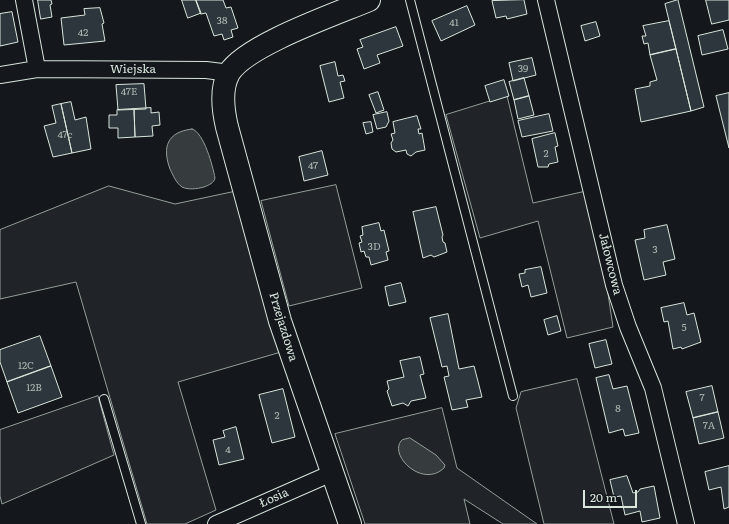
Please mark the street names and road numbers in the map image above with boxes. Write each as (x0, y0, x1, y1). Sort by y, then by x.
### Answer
street label: Wiejska (110, 62, 156, 76)
street label: Jałowcowa (595, 232, 625, 296)
street label: Przejazdowa (266, 291, 300, 363)
street label: Łosia (257, 485, 291, 511)

